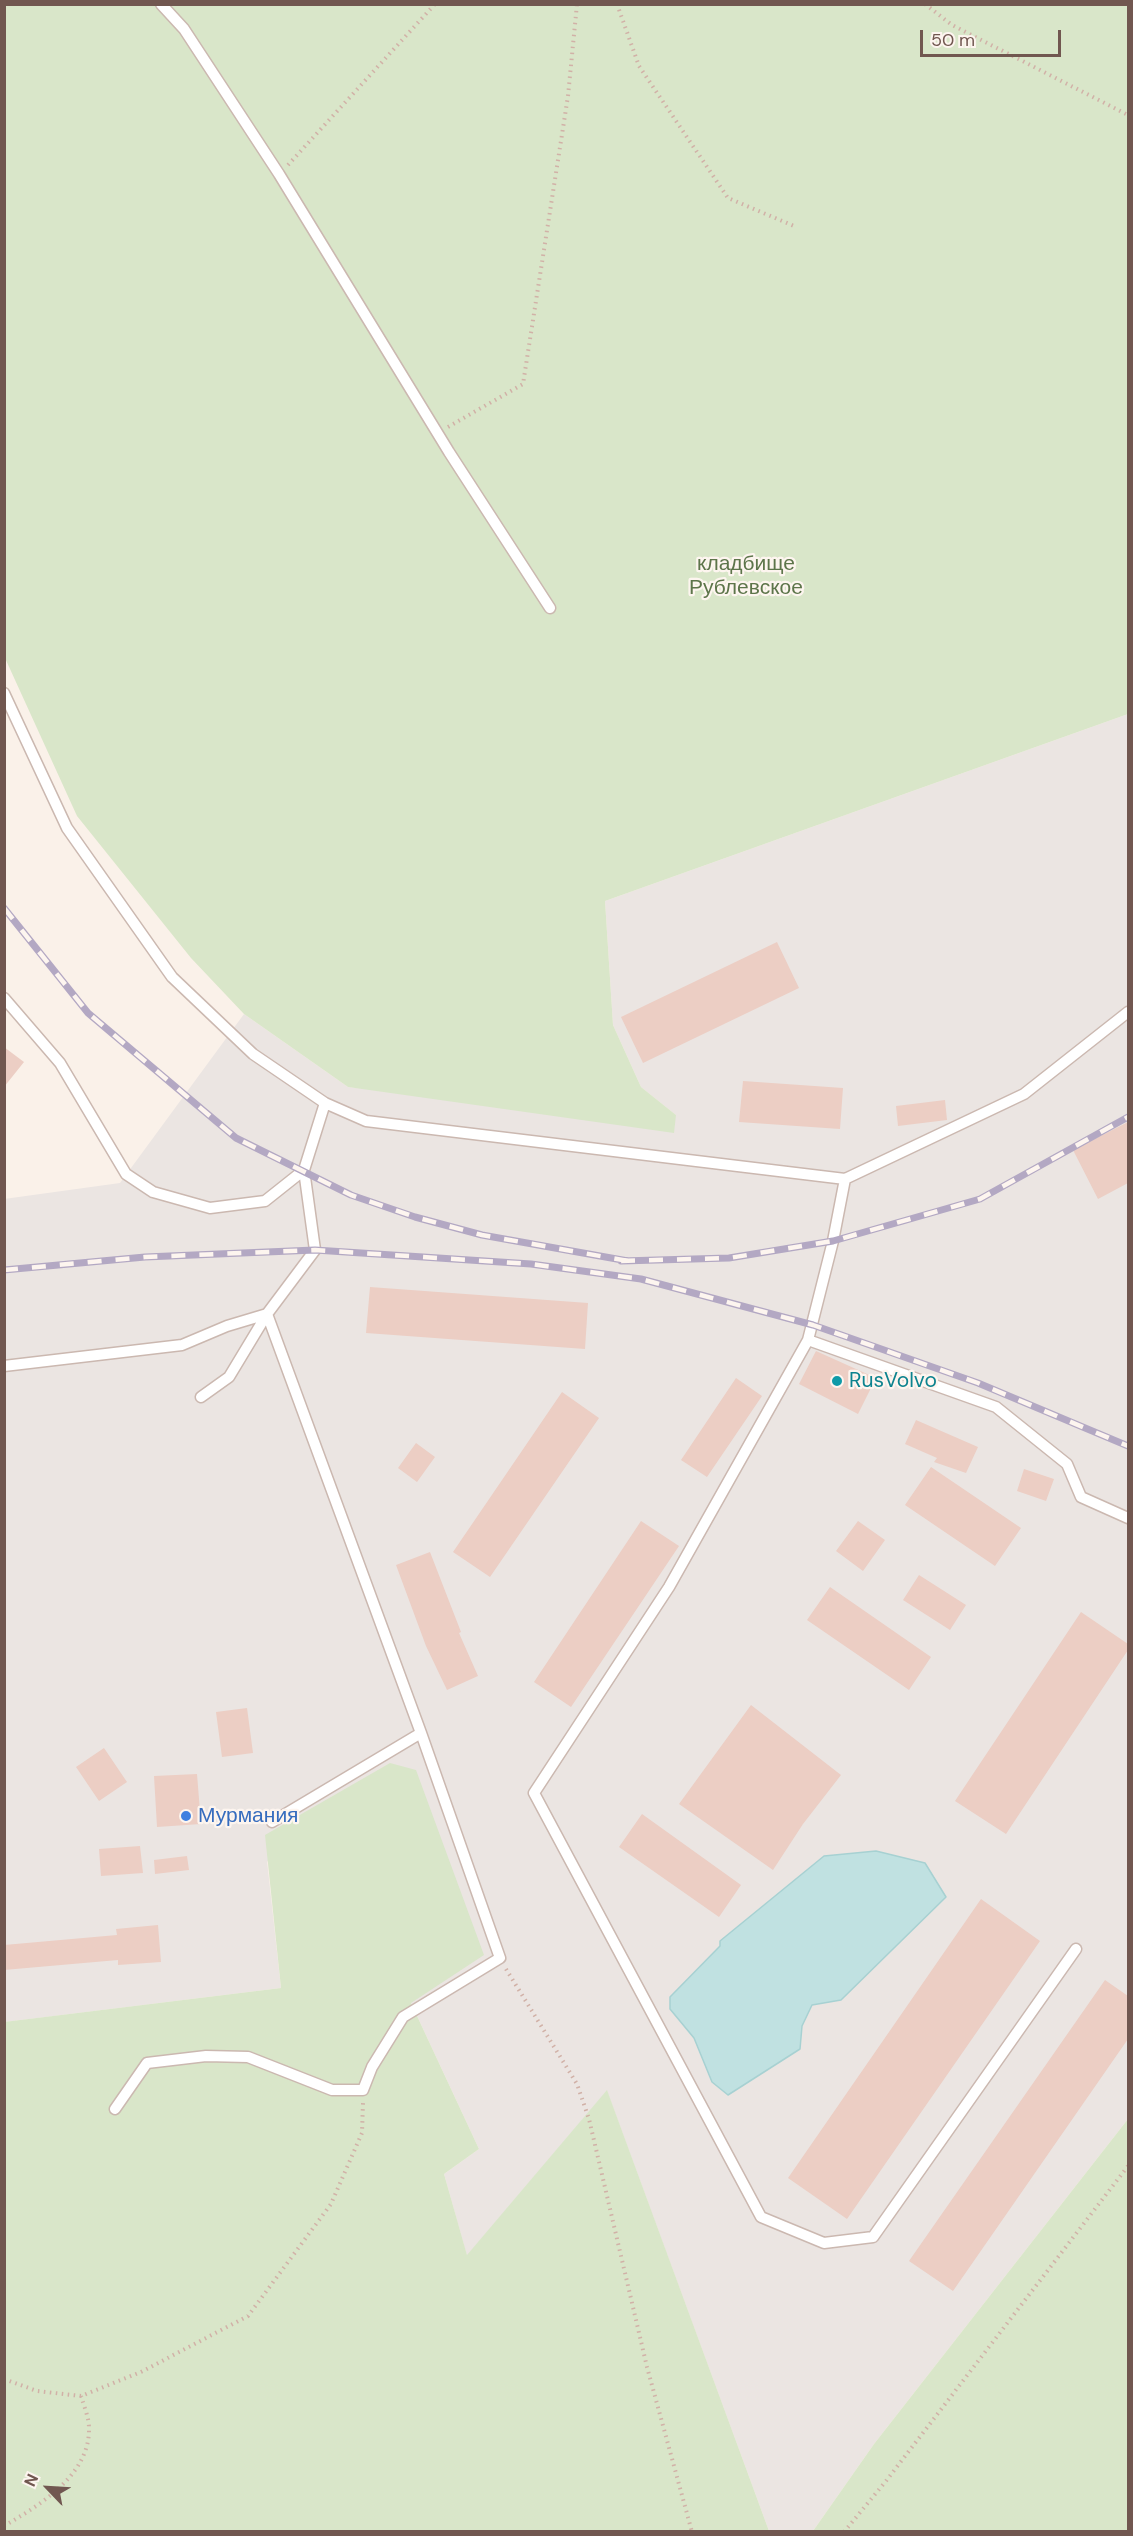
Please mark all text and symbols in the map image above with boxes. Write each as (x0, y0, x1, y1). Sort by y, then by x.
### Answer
scale bar (923, 18, 1064, 56)
text: 50 m (931, 28, 975, 52)
park label: кладбище Рублевское (689, 551, 803, 601)
place label: RusVolvo (849, 1368, 937, 1394)
marker: RusVolvo (830, 1374, 844, 1388)
place label: Мурмания (198, 1803, 298, 1829)
marker: Мурмания (179, 1809, 193, 1823)
north arrow (18, 2458, 78, 2518)
text: N (19, 2470, 43, 2490)

